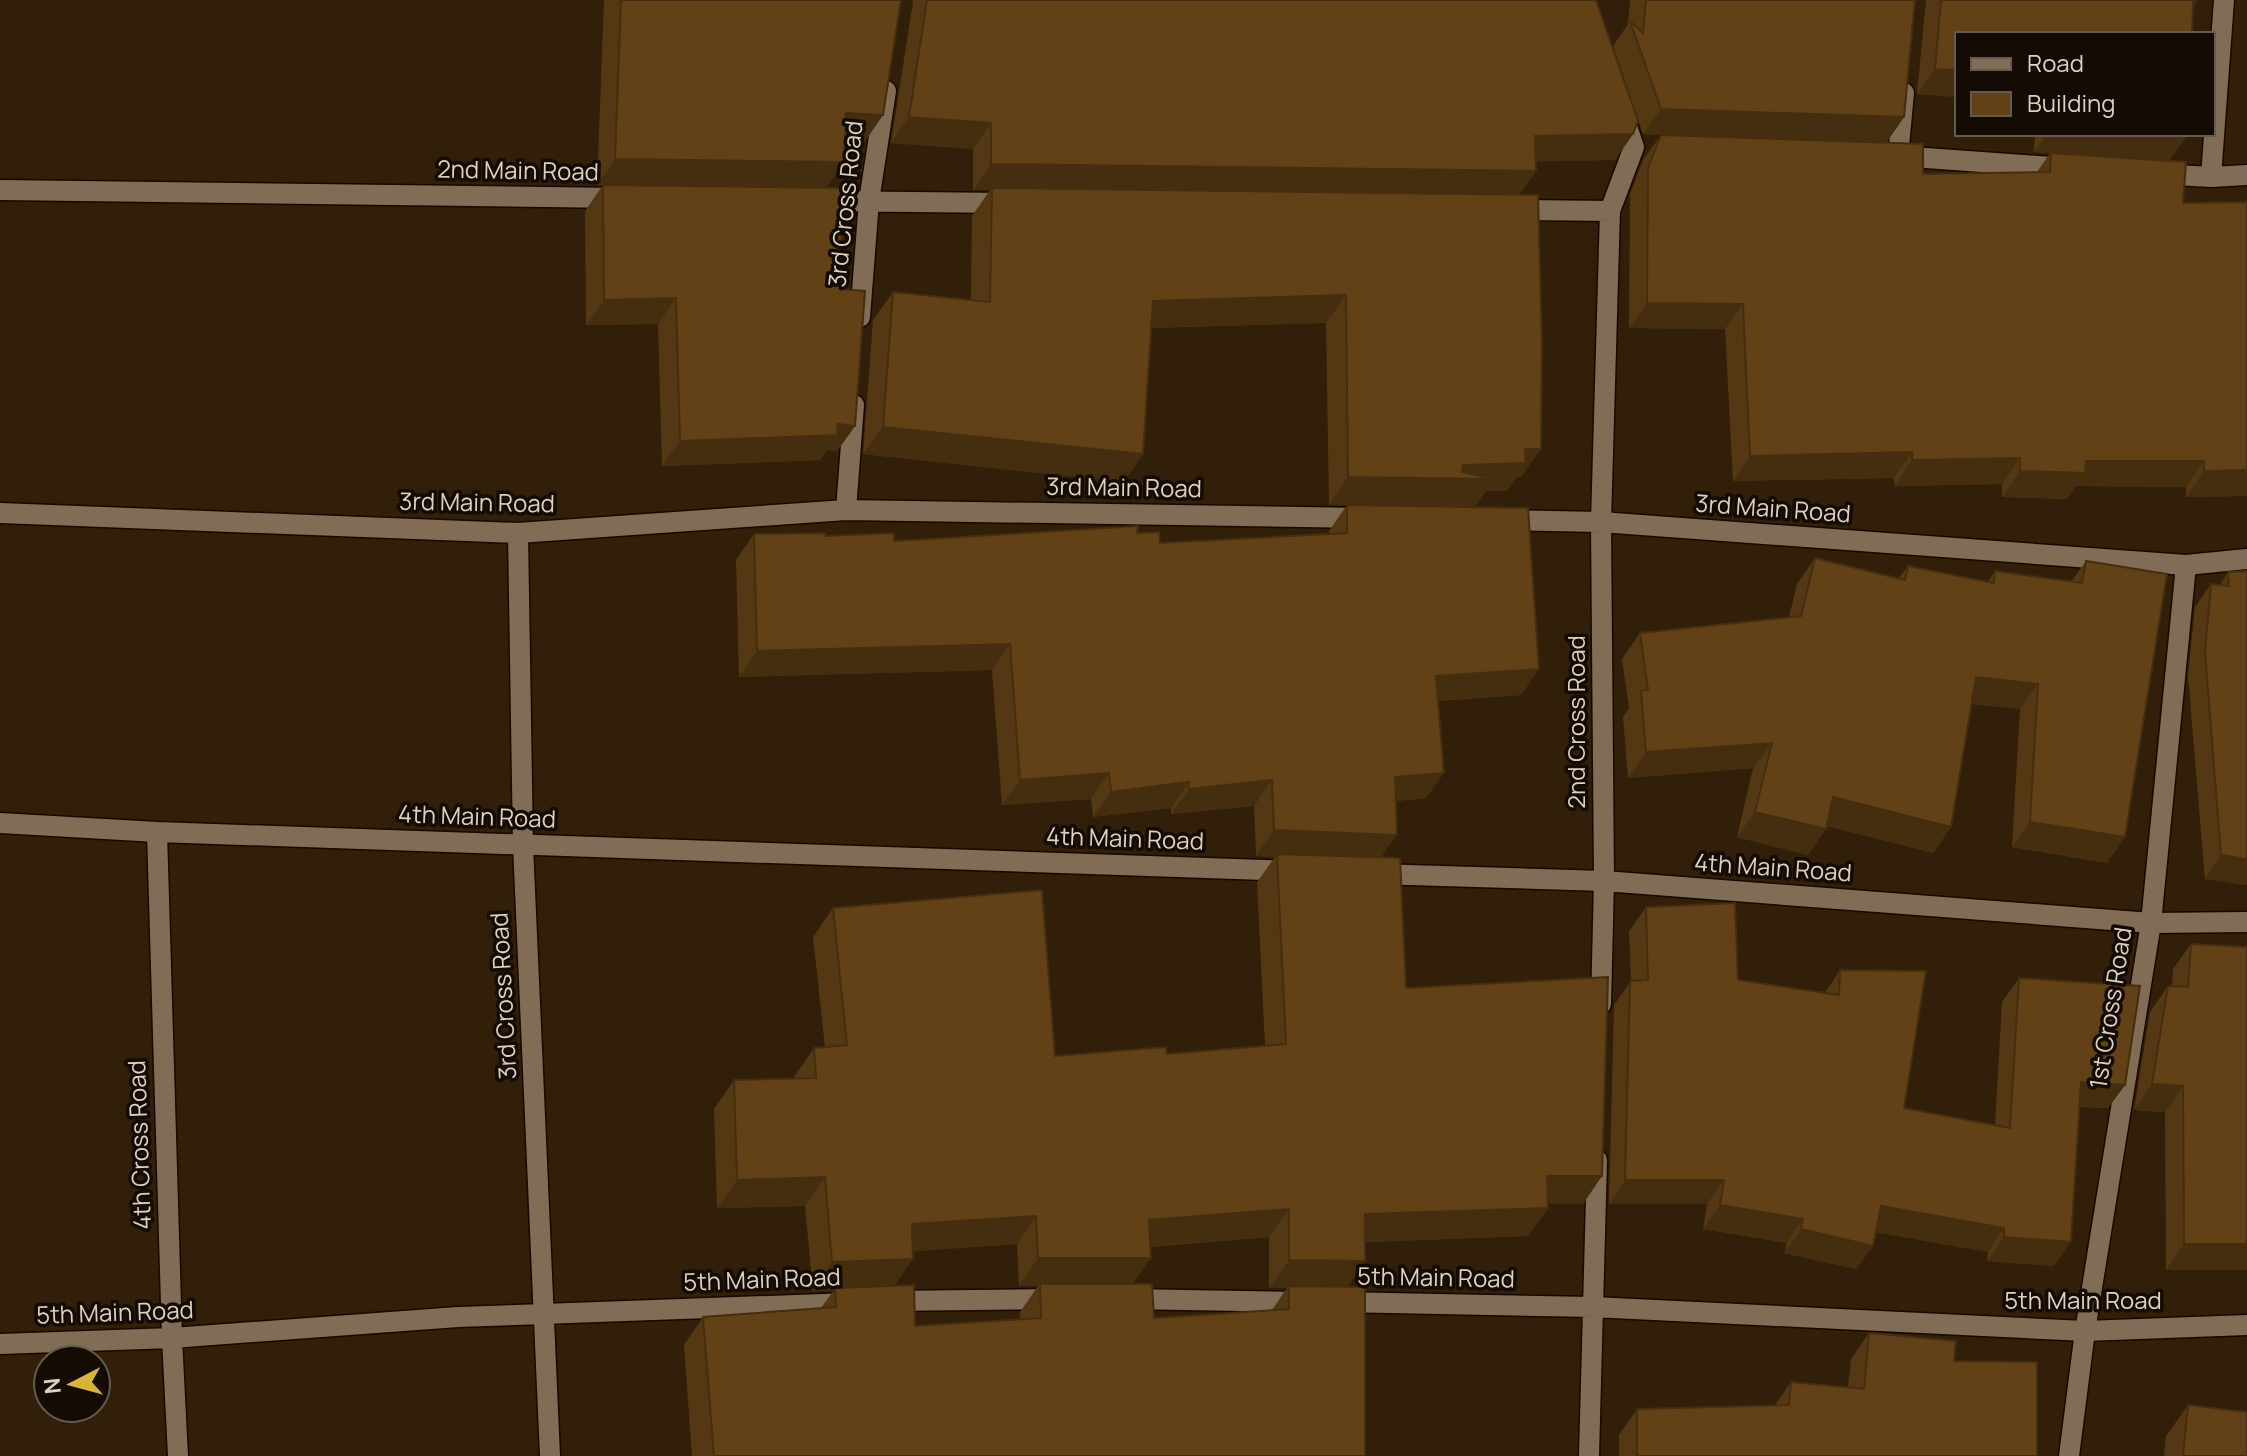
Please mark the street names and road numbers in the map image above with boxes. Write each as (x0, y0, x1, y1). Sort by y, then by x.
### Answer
street label: 3rd Cross Road (819, 119, 870, 289)
street label: 2nd Main Road (437, 152, 599, 187)
street label: 3rd Main Road (1046, 469, 1202, 504)
street label: 3rd Main Road (399, 484, 555, 519)
street label: 3rd Main Road (1694, 486, 1852, 529)
street label: 2nd Cross Road (1559, 635, 1592, 809)
street label: 4th Main Road (398, 796, 557, 835)
street label: 4th Main Road (1046, 818, 1205, 857)
street label: 4th Main Road (1693, 845, 1853, 888)
street label: 3rd Cross Road (482, 912, 523, 1080)
street label: 1st Cross Road (2080, 925, 2139, 1091)
street label: 4th Cross Road (119, 1060, 158, 1230)
street label: 5th Main Road (683, 1259, 841, 1298)
street label: 5th Main Road (1357, 1259, 1515, 1294)
street label: 5th Main Road (2004, 1283, 2162, 1316)
street label: 5th Main Road (36, 1292, 194, 1331)

